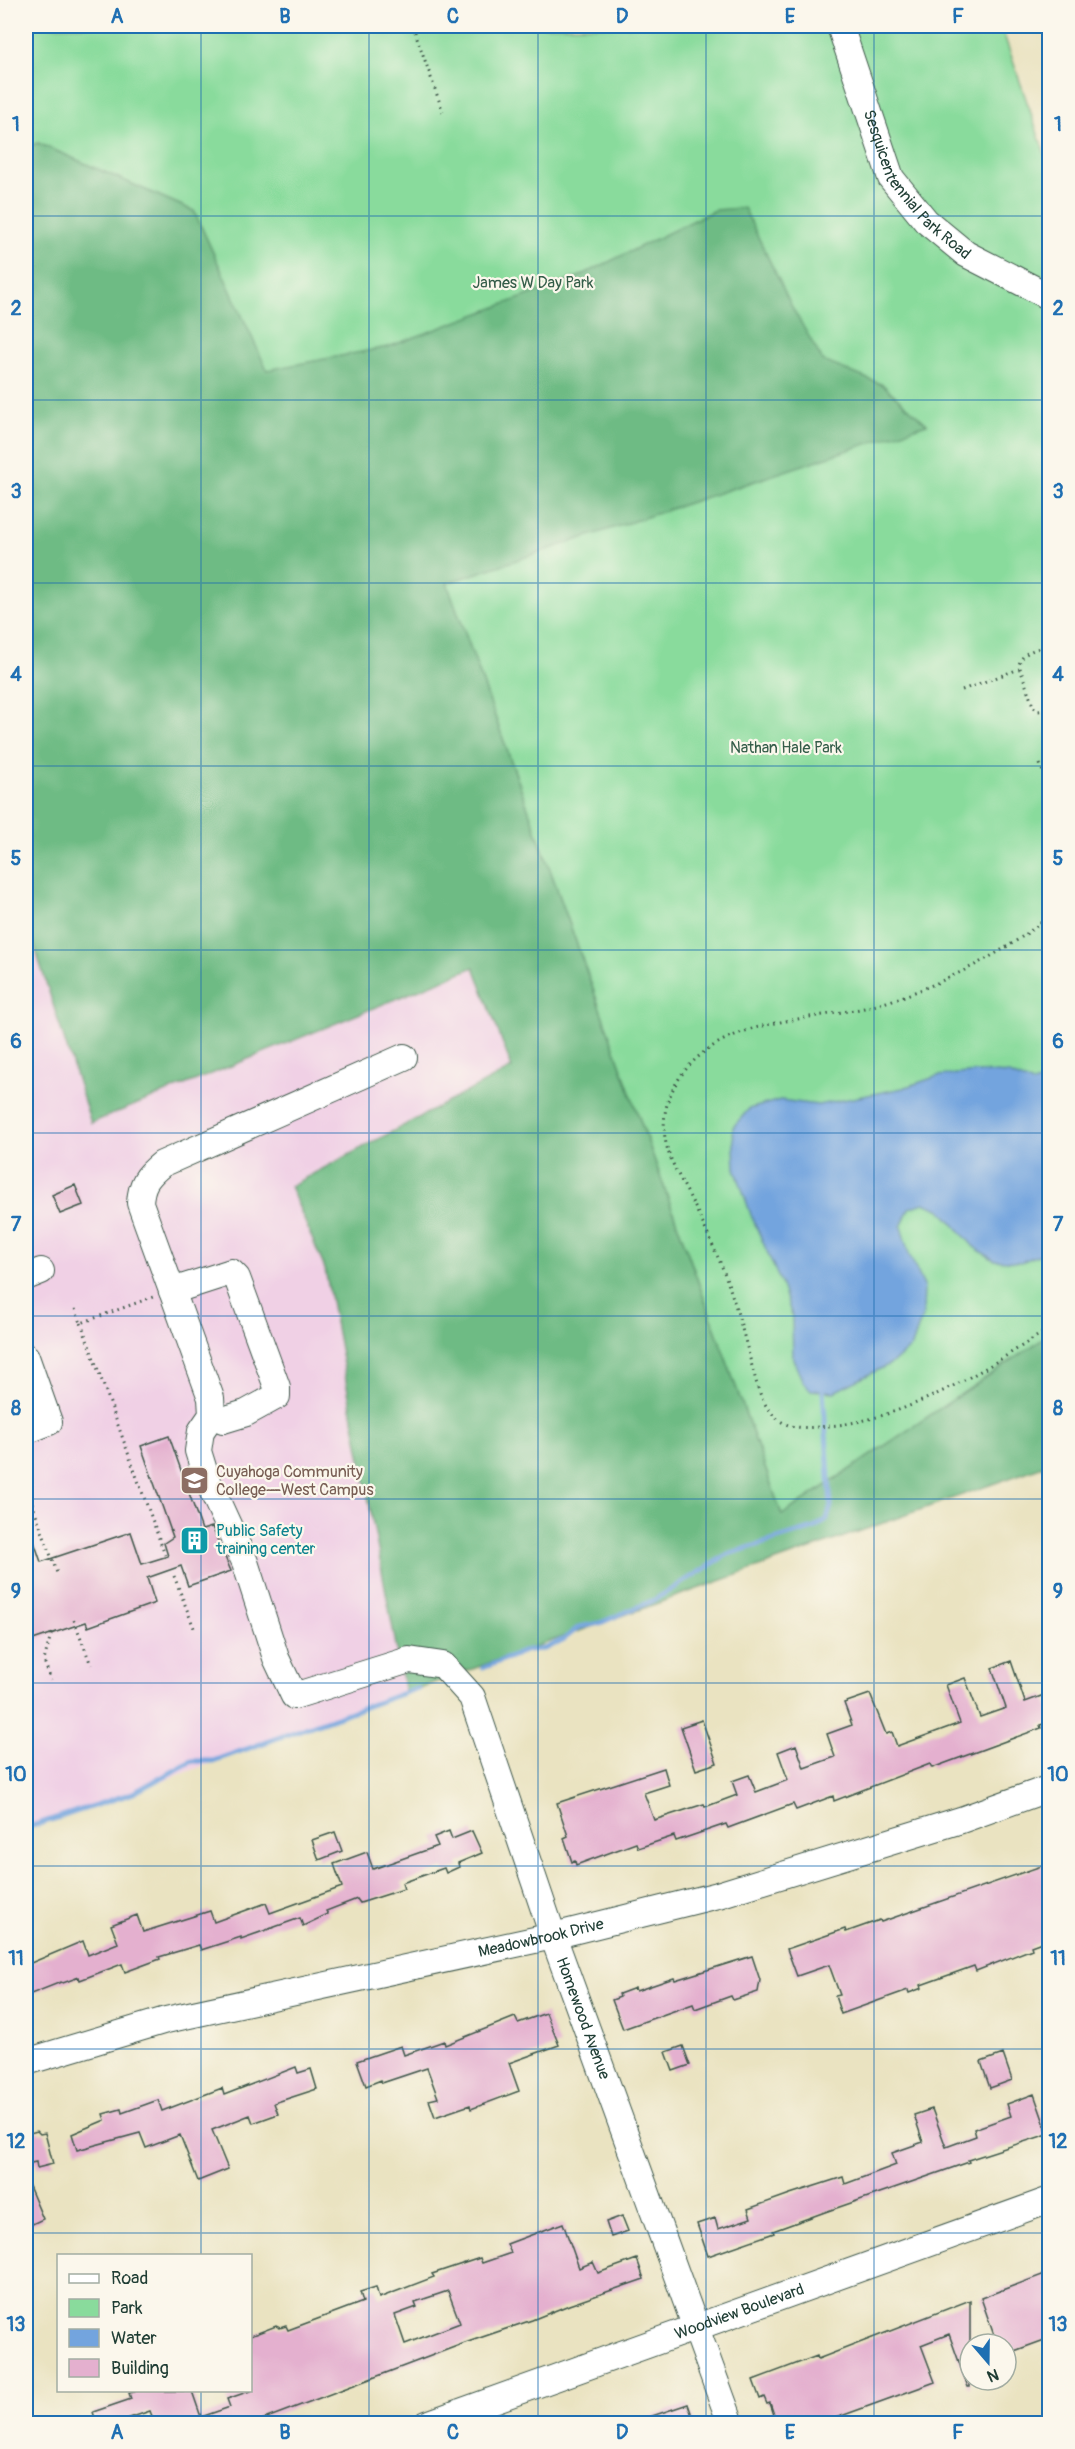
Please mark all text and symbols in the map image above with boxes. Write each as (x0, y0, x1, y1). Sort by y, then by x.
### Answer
text: A (111, 4, 124, 29)
text: B (279, 4, 291, 29)
text: C (447, 4, 459, 29)
text: D (616, 4, 629, 29)
text: E (785, 4, 796, 29)
text: F (952, 4, 964, 29)
street label: Sesquicentennial Park Road (859, 107, 975, 264)
text: 1 (12, 112, 20, 137)
text: 1 (1054, 112, 1062, 137)
park label: James W Day Park (473, 273, 594, 293)
text: 2 (10, 296, 22, 321)
text: 2 (1052, 296, 1064, 321)
text: 3 (10, 479, 22, 504)
text: 3 (1052, 479, 1064, 504)
text: 4 (10, 662, 22, 687)
text: 4 (1052, 662, 1064, 687)
park label: Nathan Hale Park (730, 738, 842, 758)
text: 5 (11, 846, 22, 871)
text: 5 (1053, 846, 1064, 871)
text: 6 (10, 1029, 22, 1054)
text: 6 (1052, 1029, 1064, 1054)
text: 7 (11, 1212, 22, 1237)
text: 7 (1053, 1212, 1064, 1237)
text: 8 (11, 1396, 21, 1421)
text: 8 (1053, 1396, 1063, 1421)
place label: Cuyahoga Community College—West Campus (216, 1462, 374, 1500)
school or university icon: Cuyahoga Community College—West Campus (179, 1465, 211, 1497)
place label: Public Safety training center (215, 1521, 316, 1559)
building icon: Public Safety training center (179, 1524, 211, 1556)
text: 9 (11, 1579, 21, 1604)
text: 9 (1053, 1579, 1063, 1604)
text: 10 (5, 1762, 27, 1787)
text: 10 (1047, 1762, 1069, 1787)
street label: Meadowbrook Drive (476, 1914, 606, 1962)
text: 11 (8, 1946, 24, 1971)
text: 11 (1050, 1946, 1066, 1971)
street label: Homewood Avenue (552, 1954, 615, 2082)
text: 12 (7, 2129, 26, 2154)
text: 12 (1049, 2129, 1068, 2154)
legend (57, 2254, 252, 2392)
text: Road (111, 2267, 148, 2290)
street label: Woodview Boulevard (672, 2279, 807, 2344)
text: Park (111, 2297, 143, 2320)
text: 13 (7, 2312, 25, 2337)
text: 13 (1049, 2312, 1067, 2337)
text: Water (111, 2327, 157, 2350)
north arrow (958, 2332, 1018, 2392)
text: Building (111, 2357, 169, 2380)
text: N (984, 2364, 1001, 2386)
text: A (111, 2420, 124, 2445)
text: B (279, 2420, 291, 2445)
text: C (447, 2420, 459, 2445)
text: D (616, 2420, 629, 2445)
text: E (785, 2420, 796, 2445)
text: F (952, 2420, 964, 2445)

